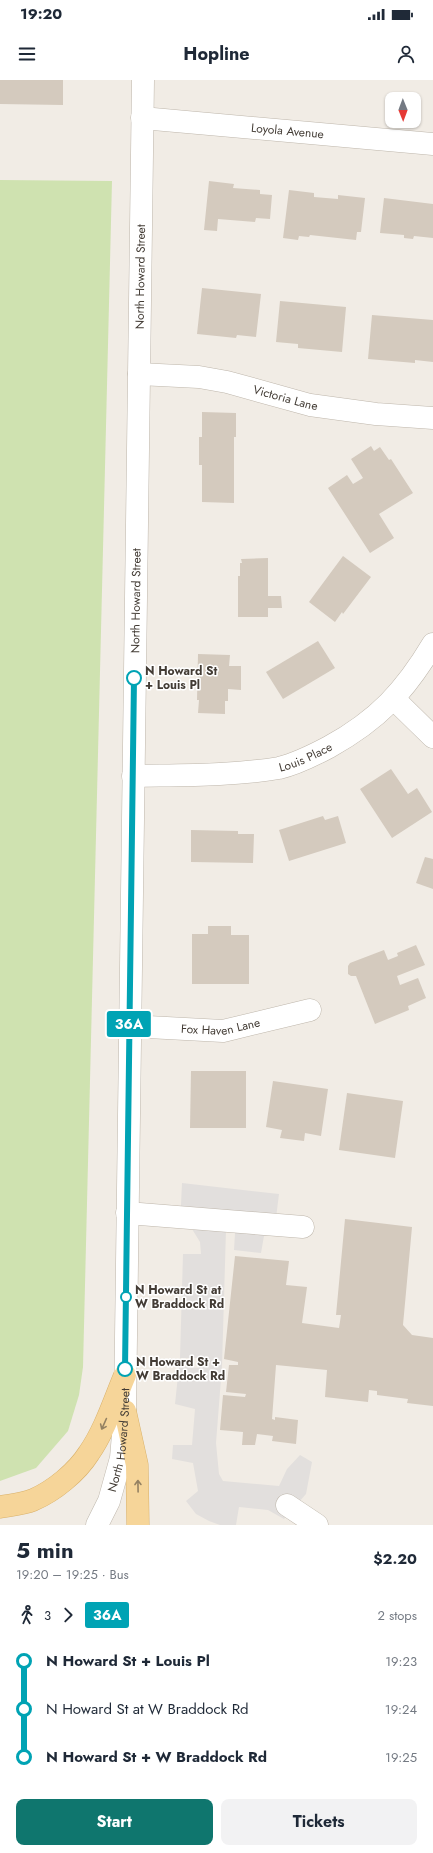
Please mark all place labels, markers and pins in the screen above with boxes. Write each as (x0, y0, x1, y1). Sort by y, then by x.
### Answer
place label: N Howard St + Louis Pl (145, 662, 217, 694)
marker: N Howard St + Louis Pl (126, 670, 142, 686)
place label: N Howard St at W Braddock Rd (135, 1281, 224, 1313)
marker: N Howard St at W Braddock Rd (120, 1291, 132, 1303)
place label: N Howard St + W Braddock Rd (136, 1353, 225, 1385)
marker: N Howard St + W Braddock Rd (117, 1361, 133, 1377)

